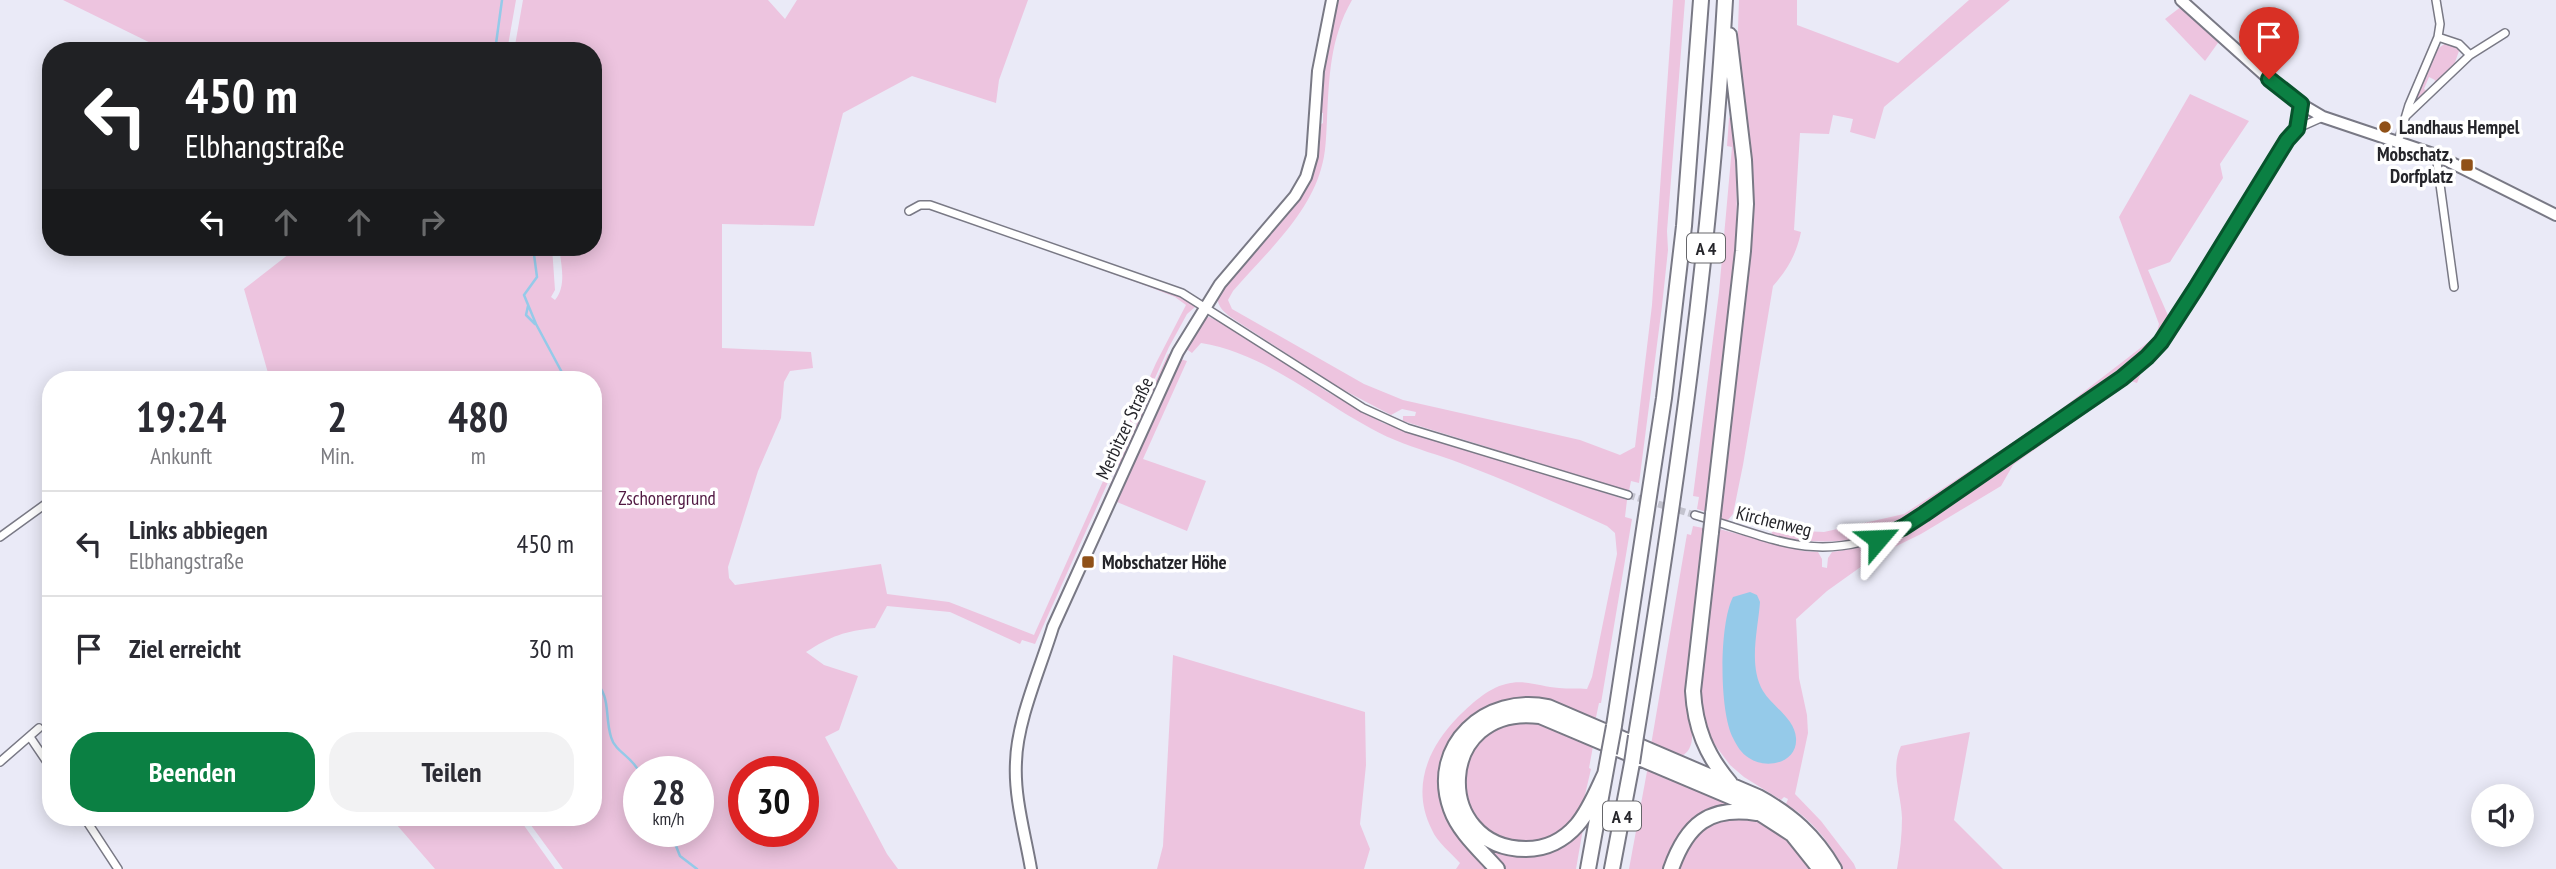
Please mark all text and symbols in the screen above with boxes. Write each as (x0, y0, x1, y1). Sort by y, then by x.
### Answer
pin (2239, 7, 2299, 79)
icon: arrive (2250, 18, 2288, 56)
text: 450 m (185, 63, 298, 127)
icon: left (70, 70, 161, 161)
place label: Landhaus Hempel (2399, 115, 2520, 139)
marker: Landhaus Hempel (2377, 119, 2393, 135)
text: Elbhangstraße (185, 125, 345, 167)
place label: Mobschatz, Dorfplatz (2377, 142, 2453, 188)
marker: Mobschatz, Dorfplatz (2459, 157, 2475, 173)
icon: left (194, 203, 232, 241)
icon: ahead (267, 203, 305, 241)
icon: ahead (340, 203, 378, 241)
icon: right (413, 203, 451, 241)
road number: A 4 (1687, 234, 1725, 262)
street label: Merbitzer Straße (1090, 373, 1158, 483)
text: 19:24 (136, 389, 227, 444)
text: 2 (327, 389, 347, 444)
text: 480 (448, 389, 508, 444)
text: Ankunft (150, 441, 212, 470)
text: Min. (320, 441, 354, 470)
text: m (471, 441, 486, 470)
park label: Zschonergrund (618, 486, 716, 510)
street label: Kirchenweg (1734, 500, 1814, 542)
position arrow (1841, 502, 1915, 576)
text: Links abbiegen (129, 513, 268, 546)
icon: left (70, 525, 108, 563)
text: 450 m (516, 527, 574, 560)
text: Elbhangstraße (129, 546, 244, 575)
place label: Mobschatzer Höhe (1102, 550, 1227, 574)
marker: Mobschatzer Höhe (1080, 554, 1096, 570)
icon: arrive (70, 630, 108, 668)
text: Ziel erreicht (129, 632, 241, 665)
text: 30 m (528, 632, 574, 665)
button: Beenden (70, 732, 315, 812)
button: Teilen (329, 732, 574, 812)
speed limit sign: 30 (728, 756, 819, 847)
text: 28 (652, 769, 685, 815)
map controls (2471, 784, 2534, 847)
button: sound (2471, 784, 2534, 847)
road number: A 4 (1603, 802, 1641, 830)
text: km/h (653, 807, 684, 830)

